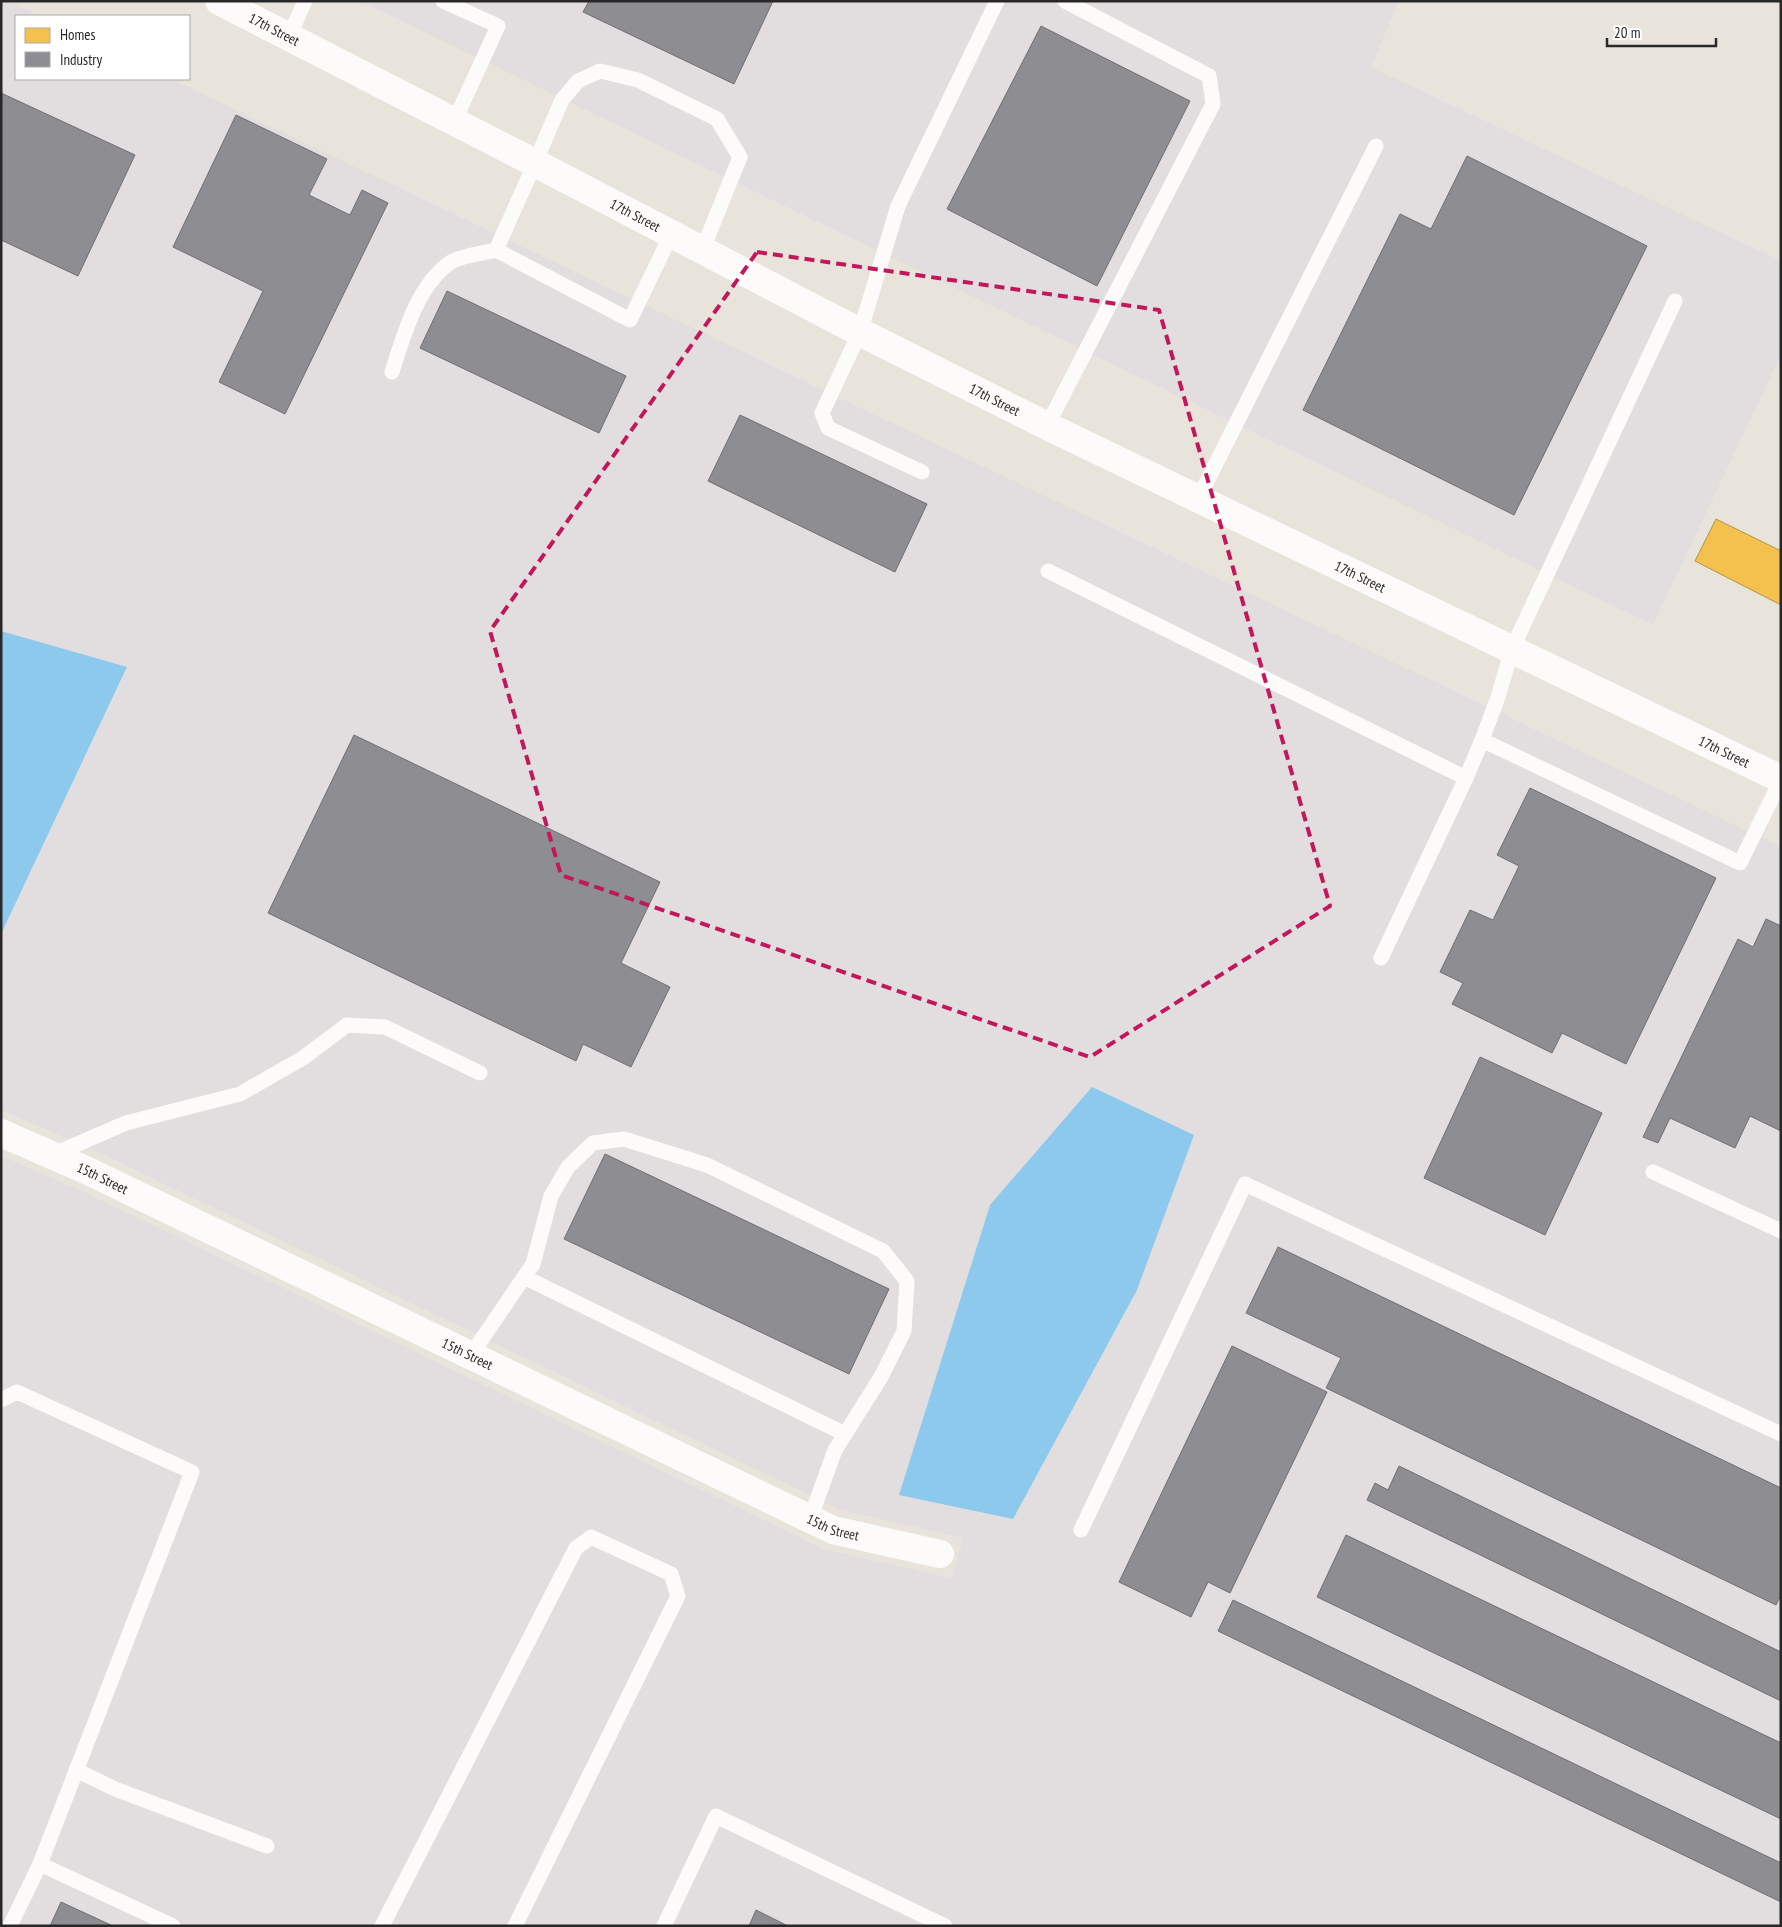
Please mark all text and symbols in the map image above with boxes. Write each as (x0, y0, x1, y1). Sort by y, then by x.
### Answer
street label: 17th Street (246, 9, 303, 50)
legend (15, 15, 190, 80)
scale bar (1607, 15, 1716, 47)
text: 20 m (1614, 23, 1640, 42)
text: Homes (60, 25, 96, 44)
text: Industry (60, 50, 102, 69)
street label: 17th Street (607, 195, 664, 236)
street label: 17th Street (966, 379, 1023, 420)
street label: 17th Street (1331, 557, 1389, 597)
street label: 17th Street (1696, 732, 1753, 772)
street label: 15th Street (74, 1158, 131, 1198)
street label: 15th Street (439, 1334, 496, 1374)
street label: 15th Street (804, 1510, 861, 1545)

